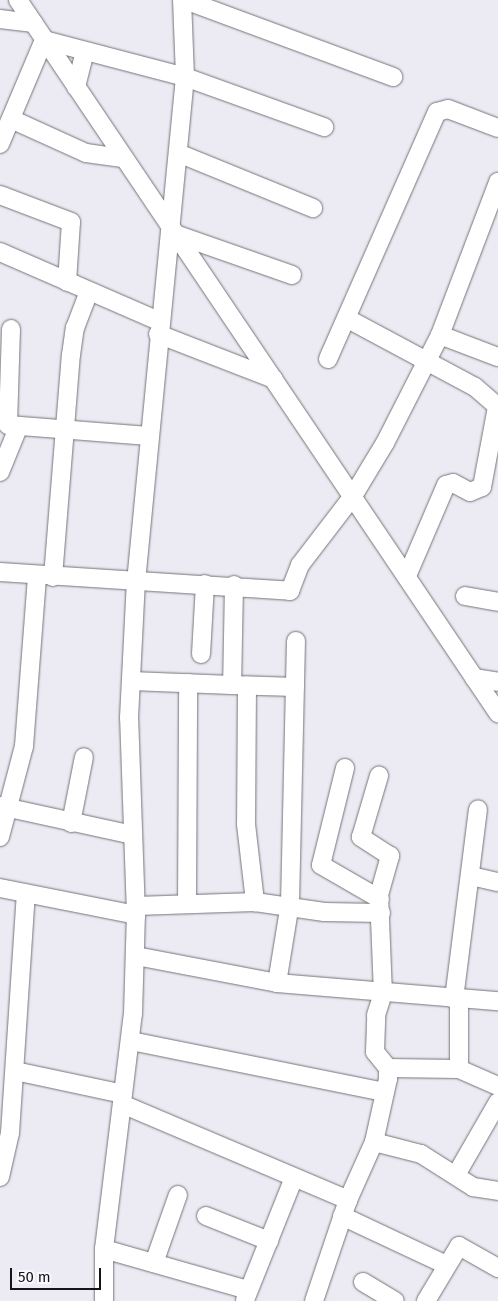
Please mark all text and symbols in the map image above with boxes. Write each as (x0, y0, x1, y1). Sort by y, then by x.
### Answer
scale bar (12, 1258, 104, 1290)
text: 50 m (18, 1268, 51, 1286)

